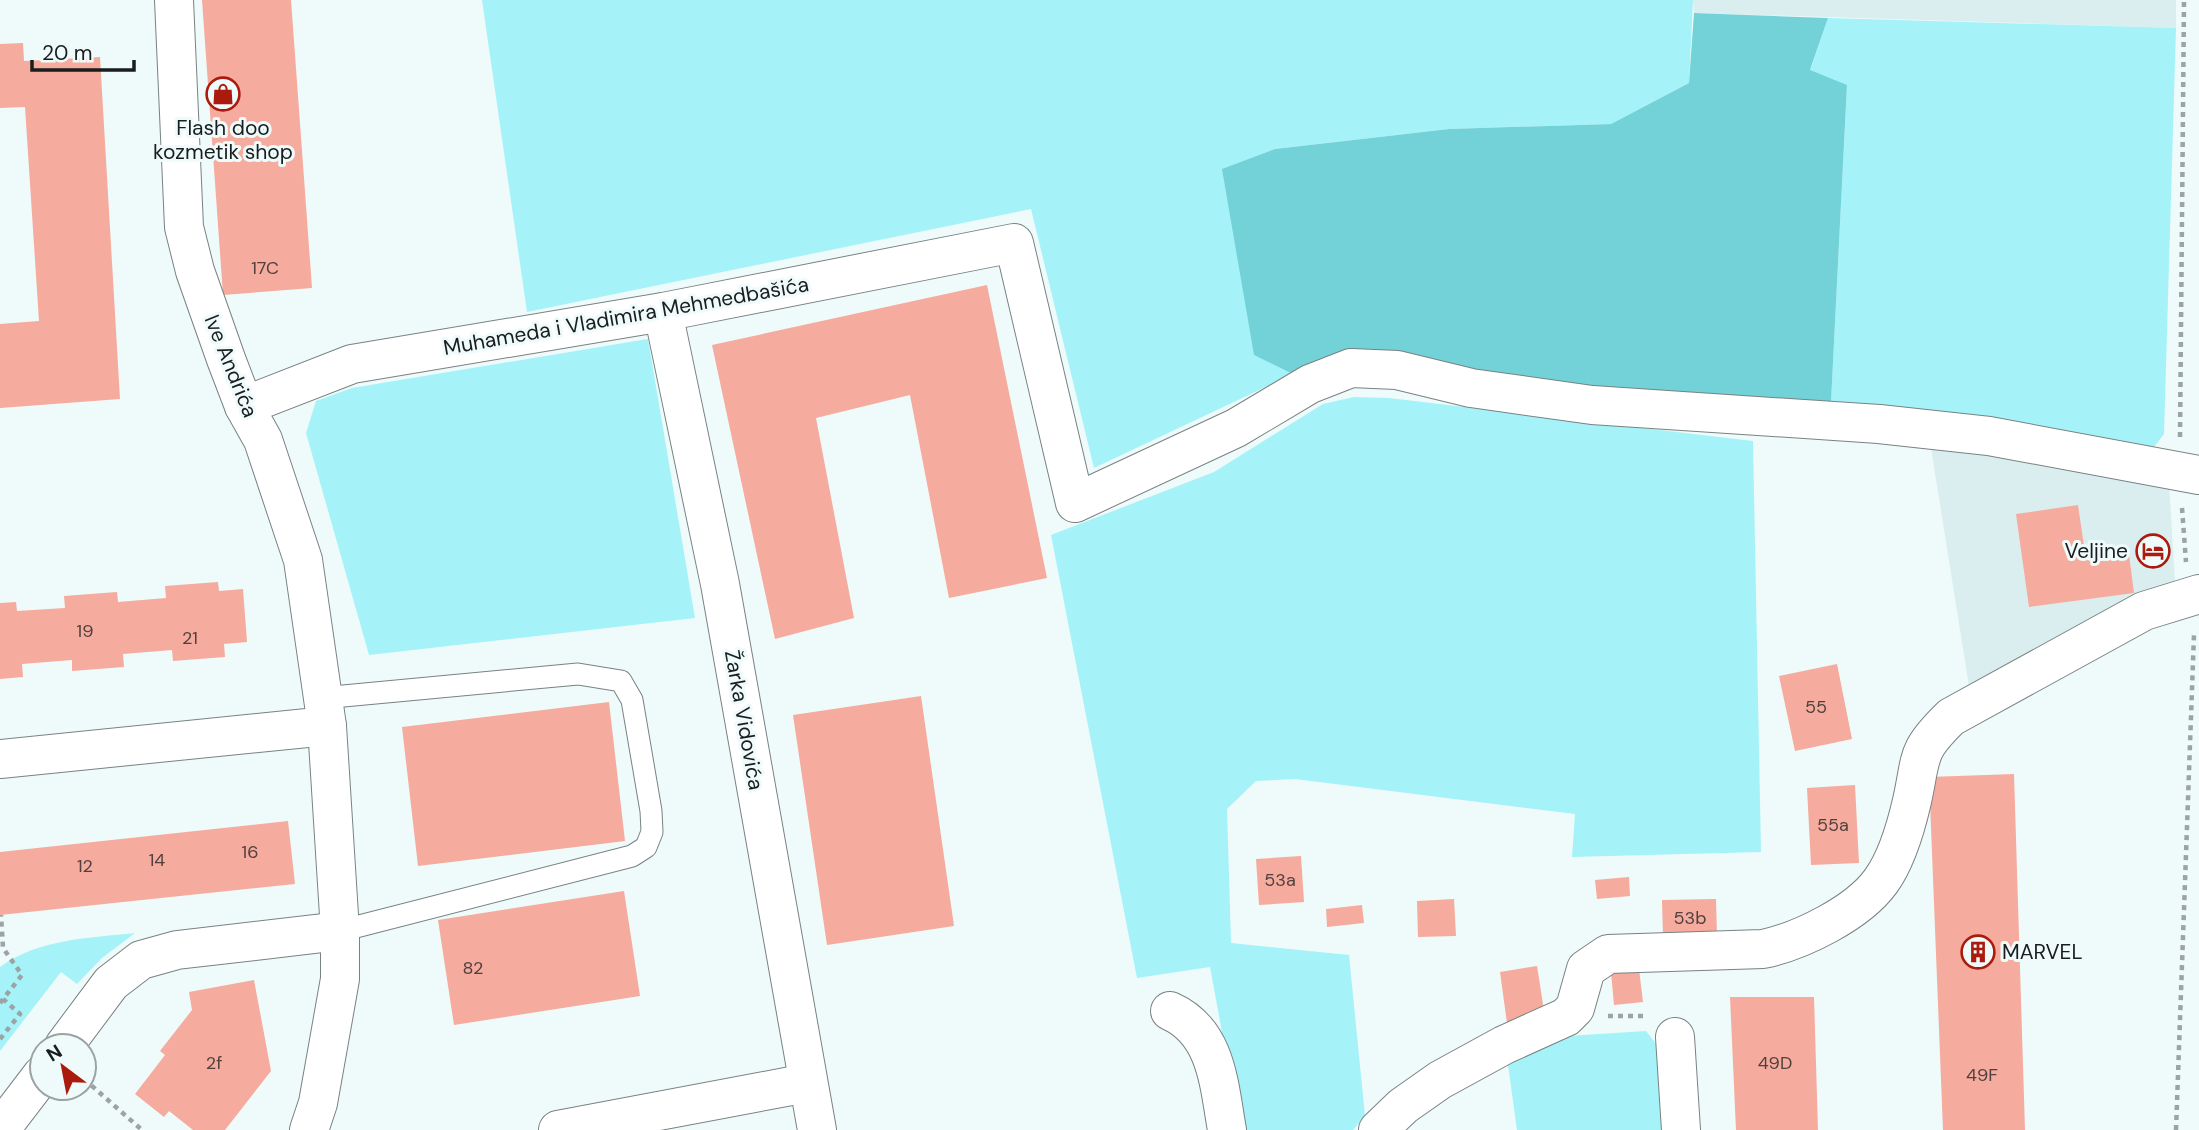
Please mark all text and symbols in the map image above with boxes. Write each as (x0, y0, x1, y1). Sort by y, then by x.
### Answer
scale bar (32, 28, 133, 72)
text: 20 m (42, 39, 93, 67)
shop icon: Flash doo kozmetik shop (204, 75, 242, 113)
place label: Flash doo kozmetik shop (153, 114, 293, 166)
house number: 17C (251, 256, 279, 280)
street label: Muhameda i Vladimira Mehmedbašića (441, 270, 811, 362)
street label: Ive Andrića (198, 311, 264, 421)
hotel icon: Veljine (2134, 532, 2172, 570)
place label: Veljine (2065, 537, 2128, 565)
house number: 19 (77, 619, 93, 643)
house number: 21 (182, 626, 198, 650)
street label: Žarka Vidovića (718, 648, 770, 792)
house number: 55 (1805, 695, 1827, 719)
house number: 55a (1817, 813, 1849, 837)
house number: 16 (242, 840, 258, 864)
house number: 14 (149, 848, 165, 872)
house number: 12 (77, 854, 93, 878)
house number: 53a (1264, 868, 1296, 892)
house number: 53b (1674, 906, 1706, 930)
building icon: MARVEL (1959, 933, 1997, 971)
place label: MARVEL (2002, 938, 2082, 966)
house number: 82 (462, 956, 484, 980)
north arrow (28, 1032, 98, 1102)
text: N (42, 1039, 67, 1067)
house number: 2f (206, 1051, 222, 1075)
house number: 49D (1758, 1051, 1792, 1075)
house number: 49F (1966, 1063, 1998, 1087)

